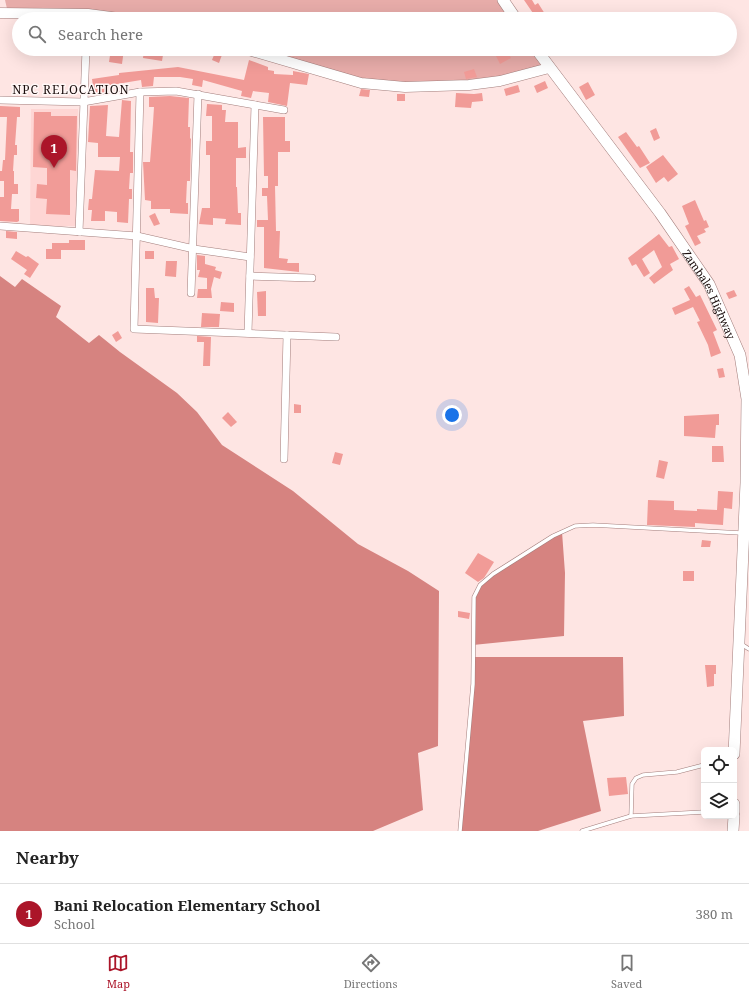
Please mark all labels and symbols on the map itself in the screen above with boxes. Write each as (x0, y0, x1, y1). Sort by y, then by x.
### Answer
district label: NPC RELOCATION (12, 81, 130, 98)
pin: 1 (41, 135, 67, 168)
street label: Zambales Highway (680, 246, 740, 342)
your location (442, 405, 462, 425)

